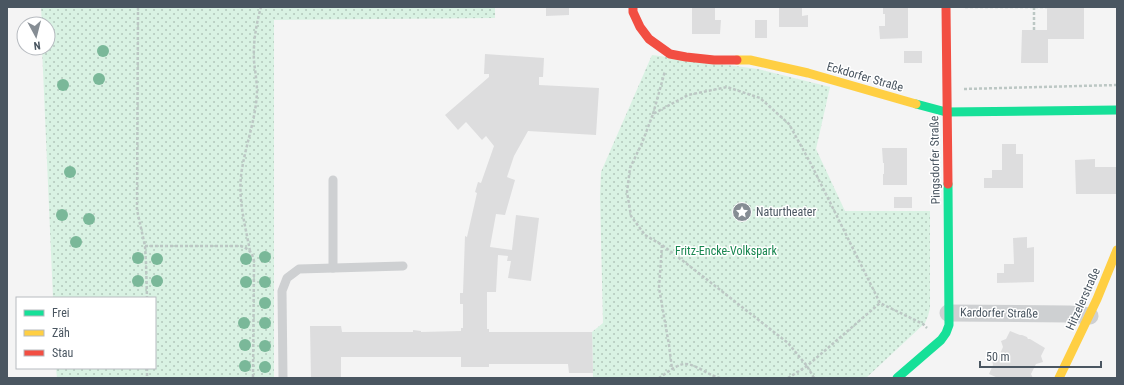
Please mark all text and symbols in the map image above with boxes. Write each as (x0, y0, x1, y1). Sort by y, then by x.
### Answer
north arrow (16, 16, 56, 56)
text: N (33, 39, 41, 52)
street label: Eckdorfer Straße (825, 59, 905, 95)
street label: Pingsdorfer Straße (927, 115, 943, 205)
place icon: Naturtheater (731, 201, 753, 223)
place label: Naturtheater (756, 205, 816, 219)
park label: Fritz-Encke-Volkspark (675, 244, 778, 258)
street label: Hitzelerstraße (1063, 265, 1103, 332)
legend (16, 297, 156, 369)
street label: Kardorfer Straße (960, 305, 1039, 321)
text: Frei (52, 306, 70, 320)
text: Zäh (52, 326, 70, 340)
scale bar (980, 343, 1101, 369)
text: Stau (52, 346, 74, 360)
text: 50 m (986, 350, 1010, 364)

